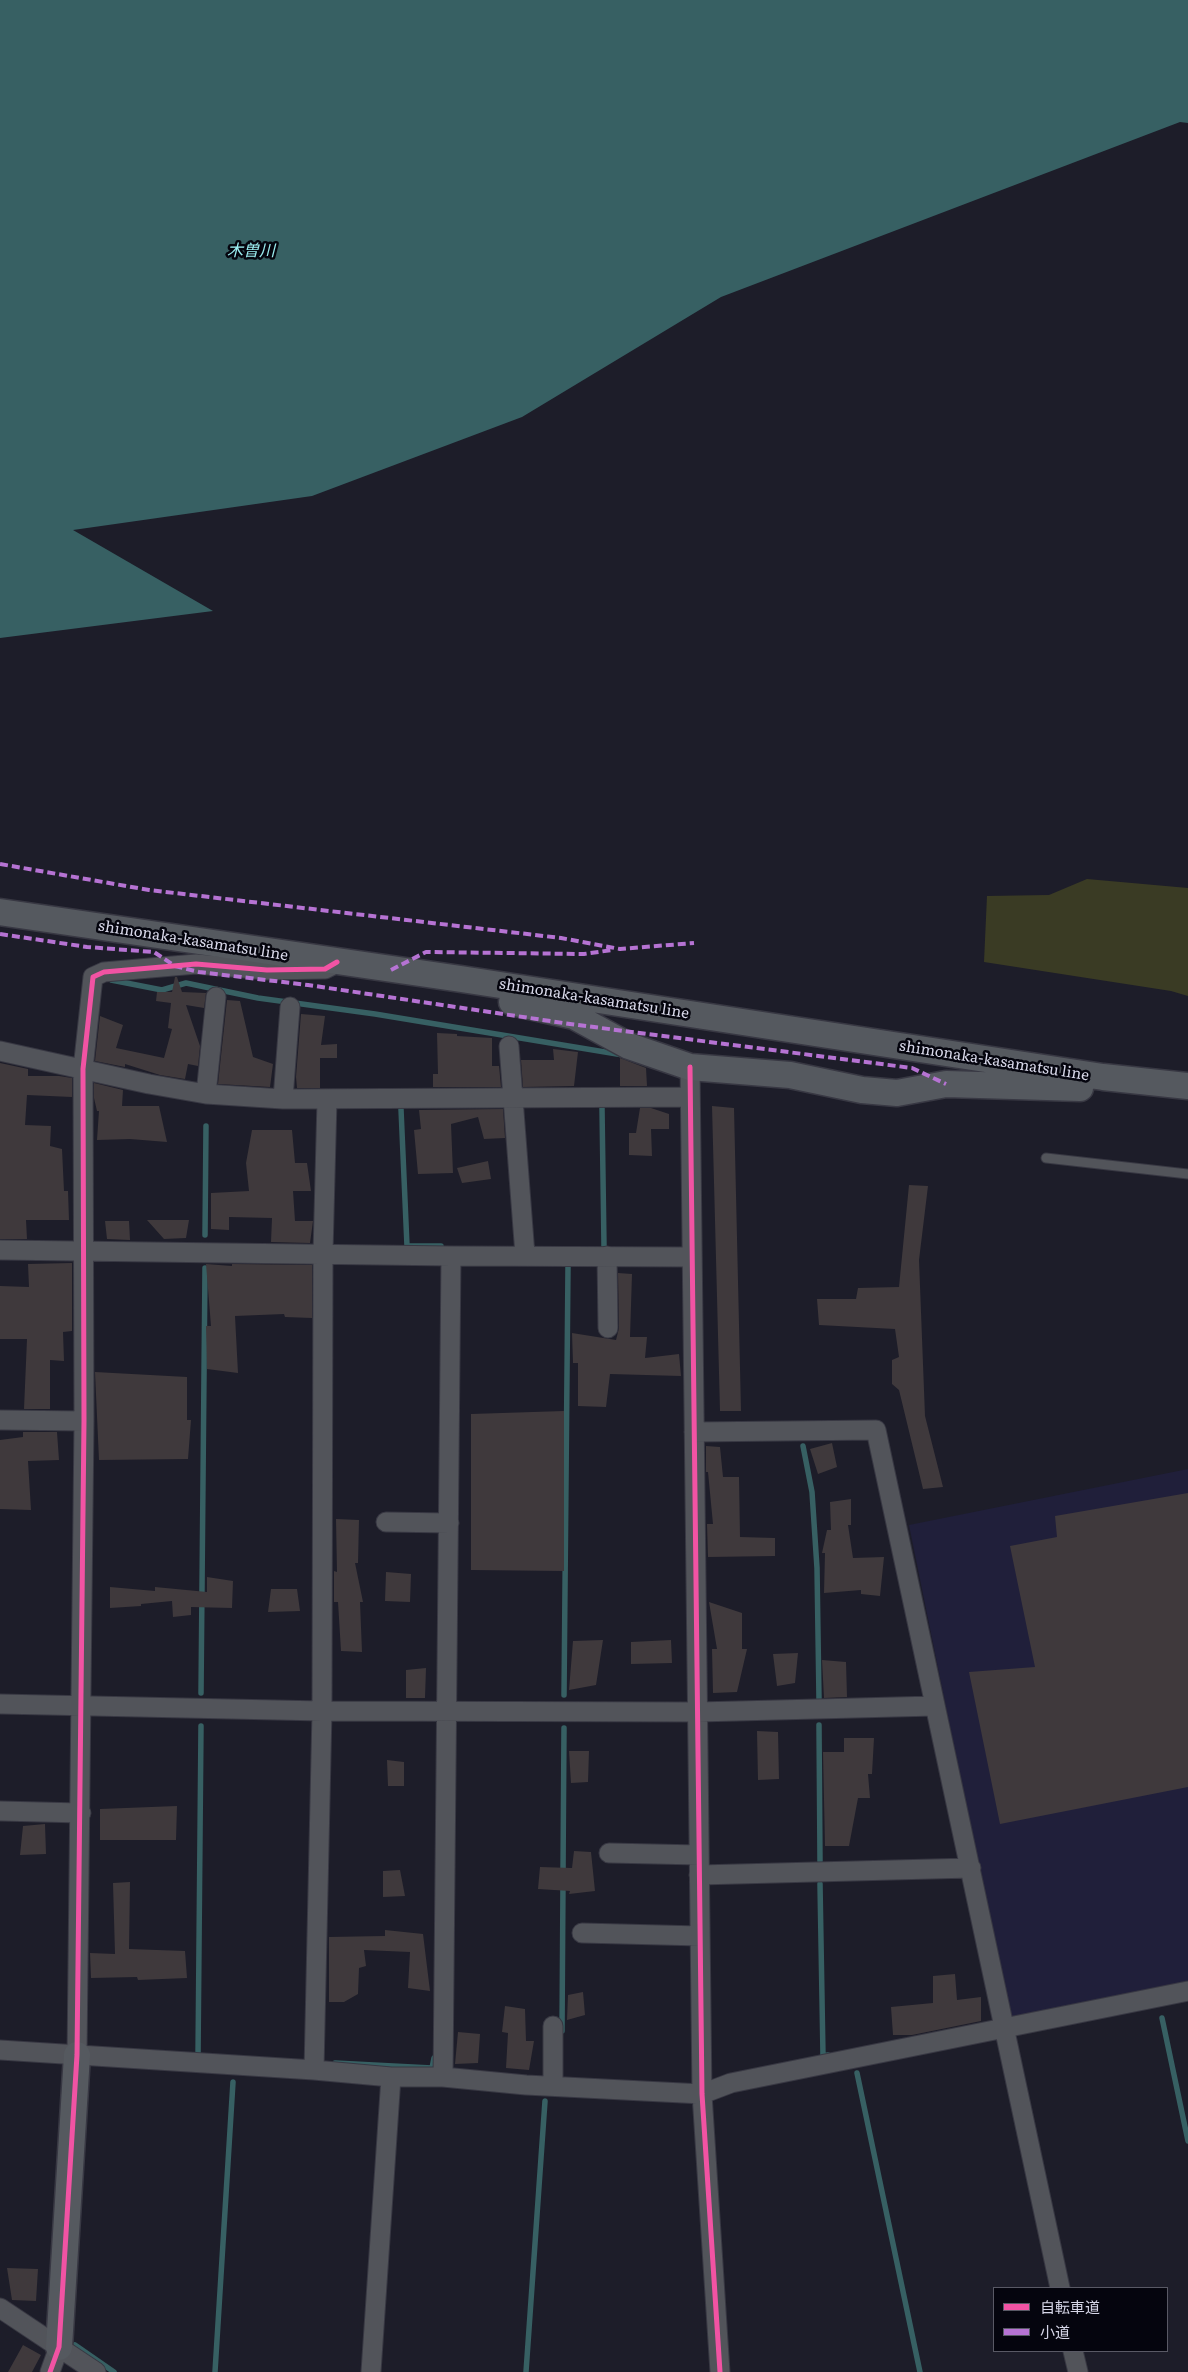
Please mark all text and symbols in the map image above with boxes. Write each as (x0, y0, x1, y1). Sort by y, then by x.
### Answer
water label: 木曽川 (227, 241, 275, 261)
street label: shimonaka-kasamatsu line (97, 917, 289, 965)
street label: shimonaka-kasamatsu line (498, 975, 690, 1023)
street label: shimonaka-kasamatsu line (898, 1037, 1090, 1085)
legend (993, 2287, 1168, 2352)
text: 自転車道 (1040, 2295, 1100, 2318)
text: 小道 (1040, 2320, 1070, 2343)

